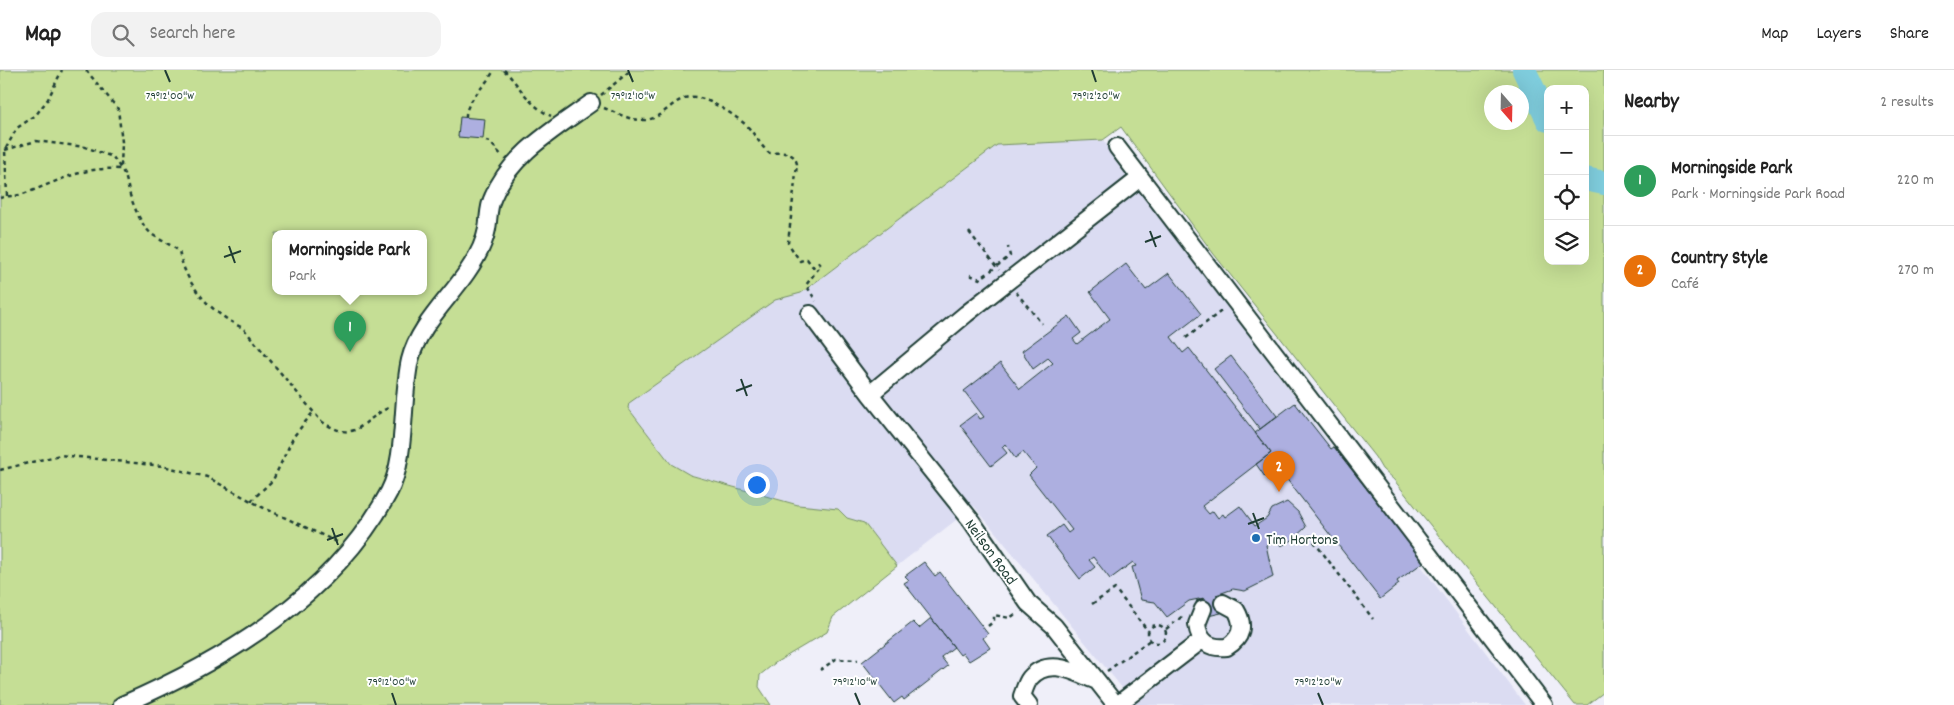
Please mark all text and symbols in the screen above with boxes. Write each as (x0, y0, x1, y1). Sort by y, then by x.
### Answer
search box (91, 12, 441, 57)
text: Map (25, 18, 61, 52)
icon: search (109, 21, 137, 49)
text: Search here (149, 21, 235, 48)
text: Map (1761, 22, 1788, 47)
text: Layers (1816, 22, 1862, 47)
text: Share (1890, 22, 1929, 47)
north arrow (1484, 85, 1529, 130)
map controls (1544, 85, 1589, 265)
button: + (1544, 85, 1589, 130)
text: 79°12'00"W (146, 88, 194, 105)
text: 79°12'10"W (611, 88, 655, 105)
text: 79°12'20"W (1072, 88, 1120, 105)
text: Nearby (1624, 88, 1679, 118)
text: 2 results (1880, 91, 1934, 114)
button: − (1544, 130, 1589, 175)
text: Morningside Park (1671, 156, 1792, 183)
text: 1 (1638, 169, 1642, 192)
text: 220 m (1897, 169, 1934, 192)
button: locate (1544, 175, 1589, 220)
text: Park · Morningside Park Road (1671, 183, 1845, 206)
button: layers (1544, 220, 1589, 265)
popup (272, 230, 427, 295)
text: Morningside Park (289, 238, 410, 265)
text: Country Style (1671, 246, 1768, 273)
text: 2 (1637, 259, 1644, 282)
text: 270 m (1898, 259, 1934, 282)
text: Park (289, 265, 316, 288)
text: Café (1671, 273, 1699, 296)
pin: 1 (334, 311, 366, 352)
pin: 2 (1263, 451, 1295, 492)
your location (744, 472, 770, 498)
street label: Neilson Road (958, 515, 1022, 590)
place label: Tim Hortons (1266, 529, 1339, 552)
marker: Tim Hortons (1250, 532, 1262, 544)
text: 79°12'00"W (368, 674, 416, 691)
text: 79°12'10"W (833, 674, 877, 691)
text: 79°12'20"W (1294, 674, 1342, 691)

